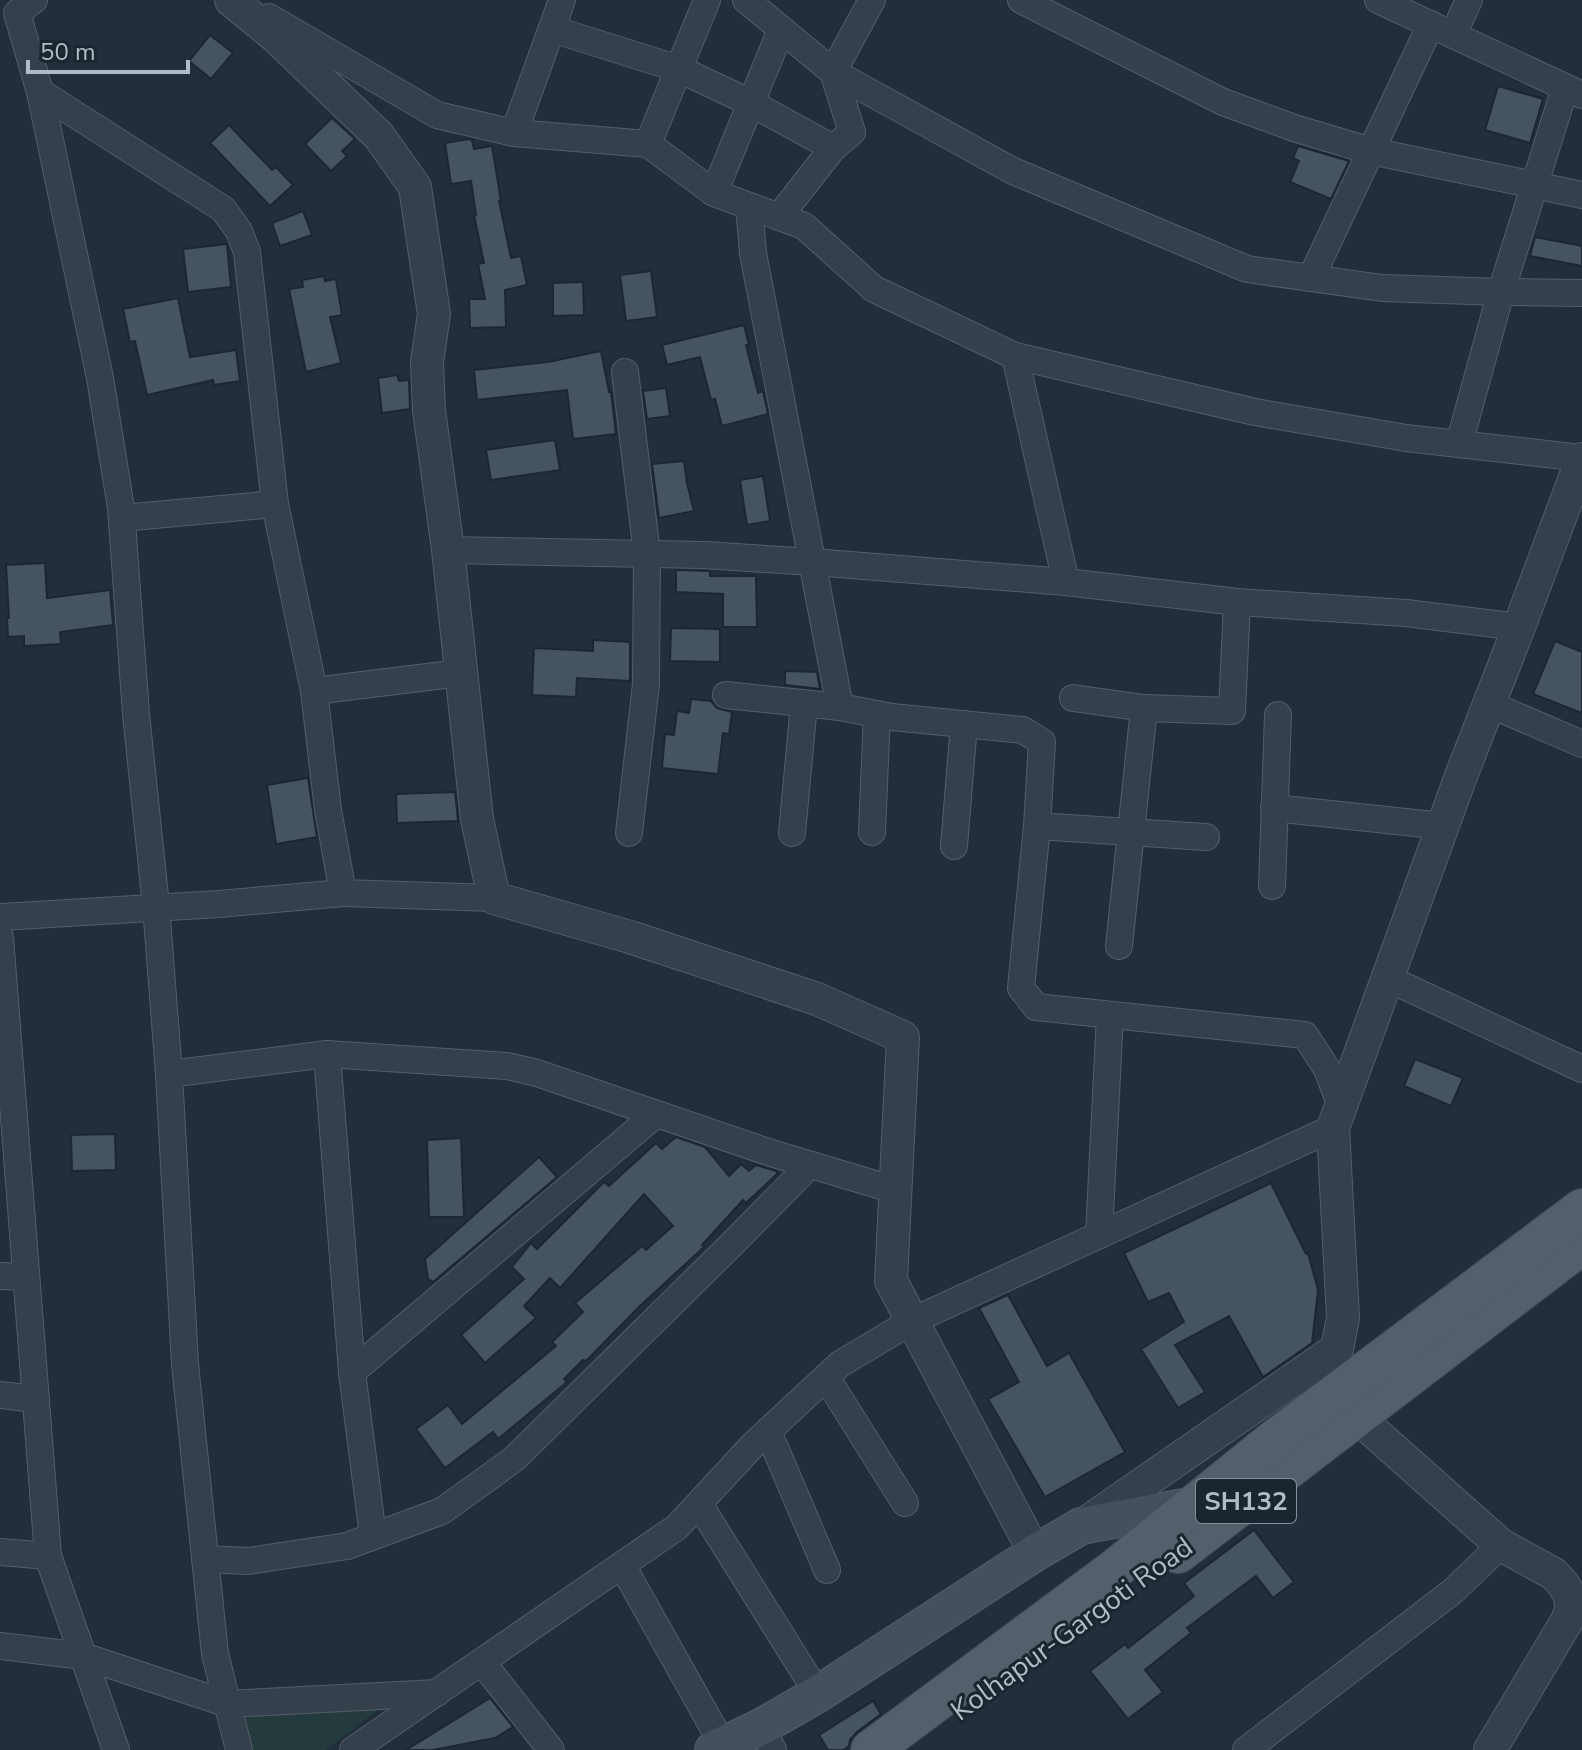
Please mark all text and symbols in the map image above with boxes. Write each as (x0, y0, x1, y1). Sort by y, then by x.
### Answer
scale bar (28, 24, 188, 74)
text: 50 m (40, 36, 96, 68)
road number: SH132 (1196, 1479, 1296, 1523)
street label: Kolhapur-Gargoti Road (943, 1528, 1201, 1730)

